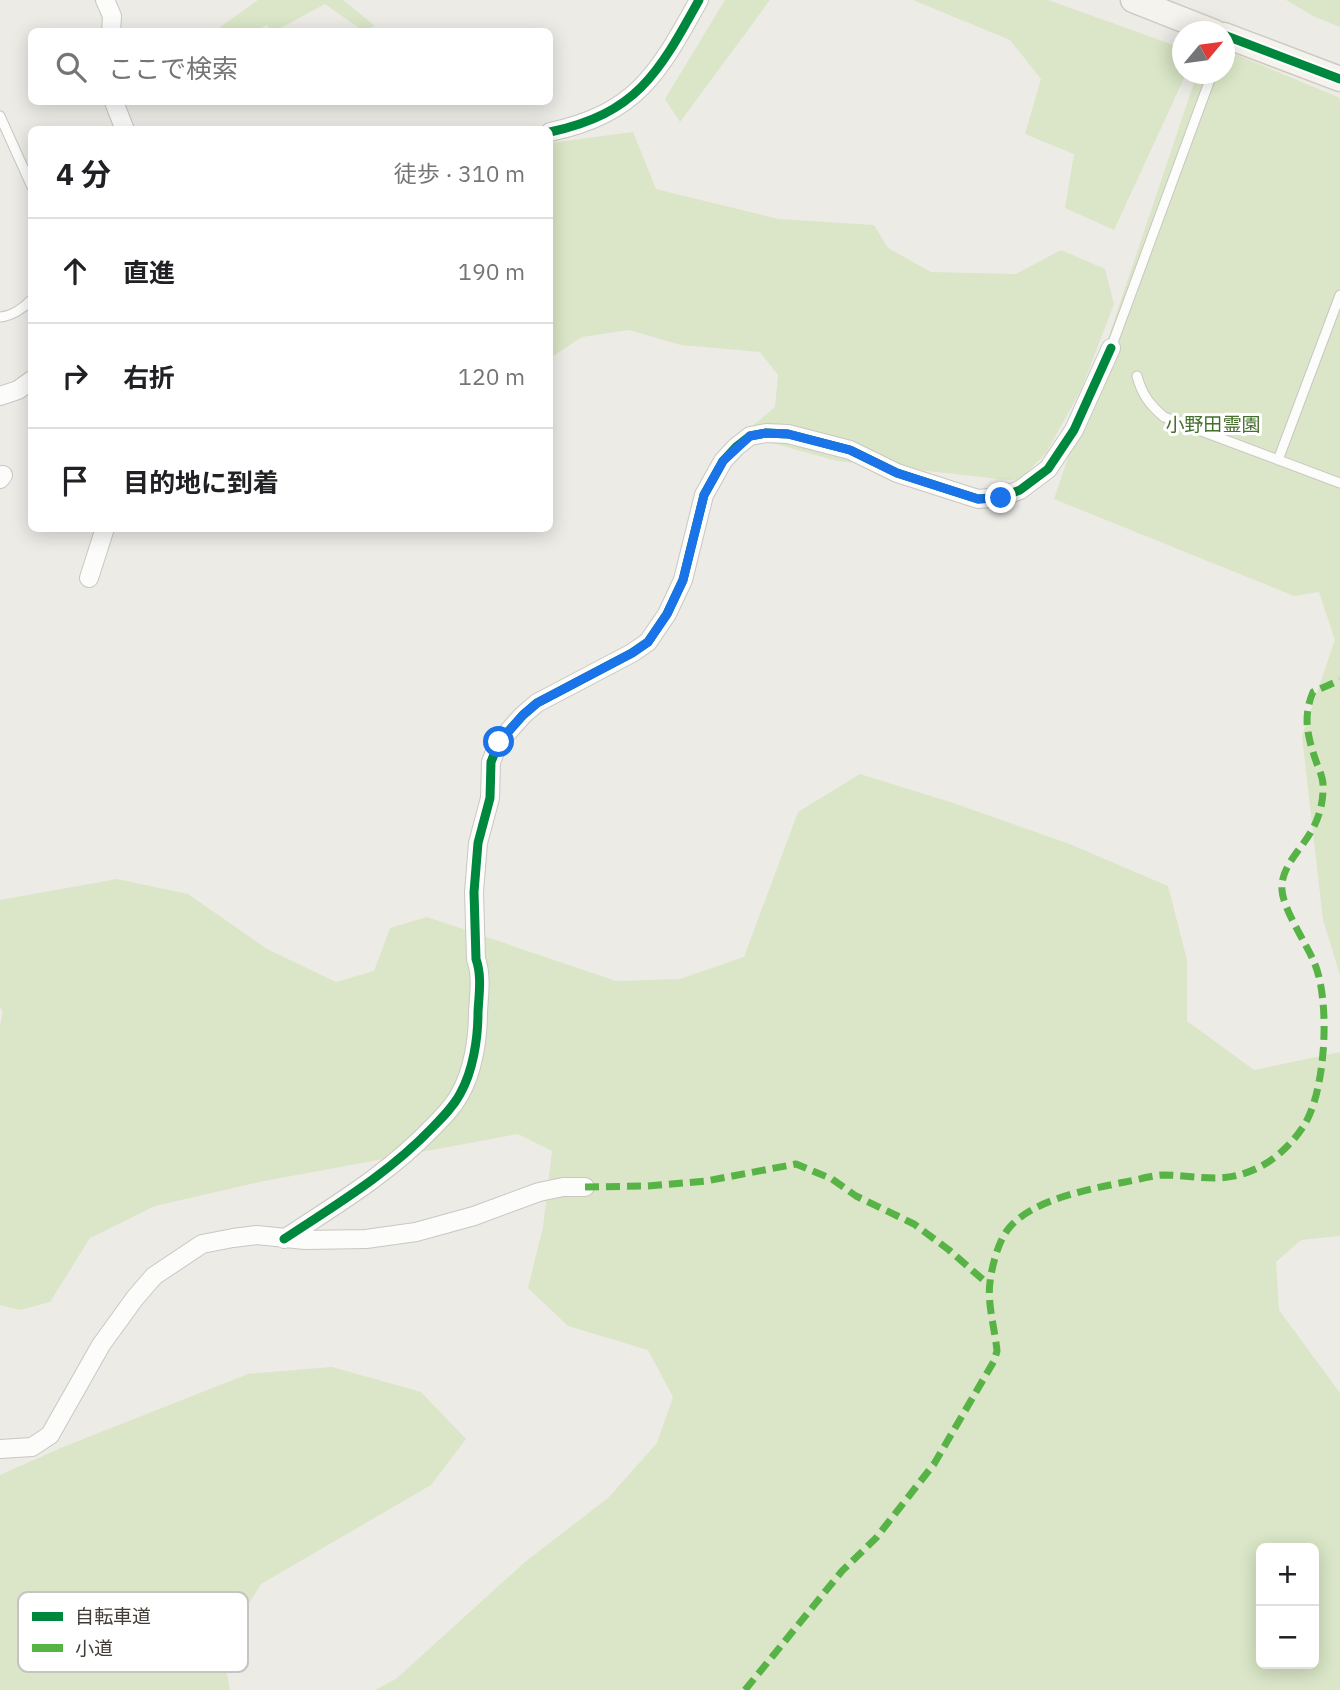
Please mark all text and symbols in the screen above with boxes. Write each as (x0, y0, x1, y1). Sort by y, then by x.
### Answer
north arrow (1172, 21, 1235, 84)
search box (28, 28, 553, 105)
icon: search (52, 48, 90, 86)
text: ここで検索 (108, 51, 238, 85)
text: 4 分 (56, 154, 111, 193)
text: 徒歩 · 310 m (394, 158, 525, 188)
icon: ahead (56, 252, 94, 290)
text: 直進 (123, 255, 175, 289)
text: 190 m (458, 256, 525, 286)
icon: right (56, 357, 94, 395)
text: 右折 (123, 360, 175, 394)
text: 120 m (458, 361, 525, 391)
park label: 小野田霊園 (1165, 412, 1261, 436)
icon: arrive (56, 462, 94, 500)
text: 目的地に到着 (123, 465, 279, 499)
route end (985, 482, 1016, 513)
route start (483, 726, 514, 757)
map controls (1256, 1543, 1319, 1669)
button: + (1256, 1543, 1319, 1606)
legend (18, 1592, 248, 1672)
text: 自転車道 (75, 1604, 151, 1628)
button: − (1256, 1606, 1319, 1669)
text: 小道 (75, 1636, 113, 1660)

